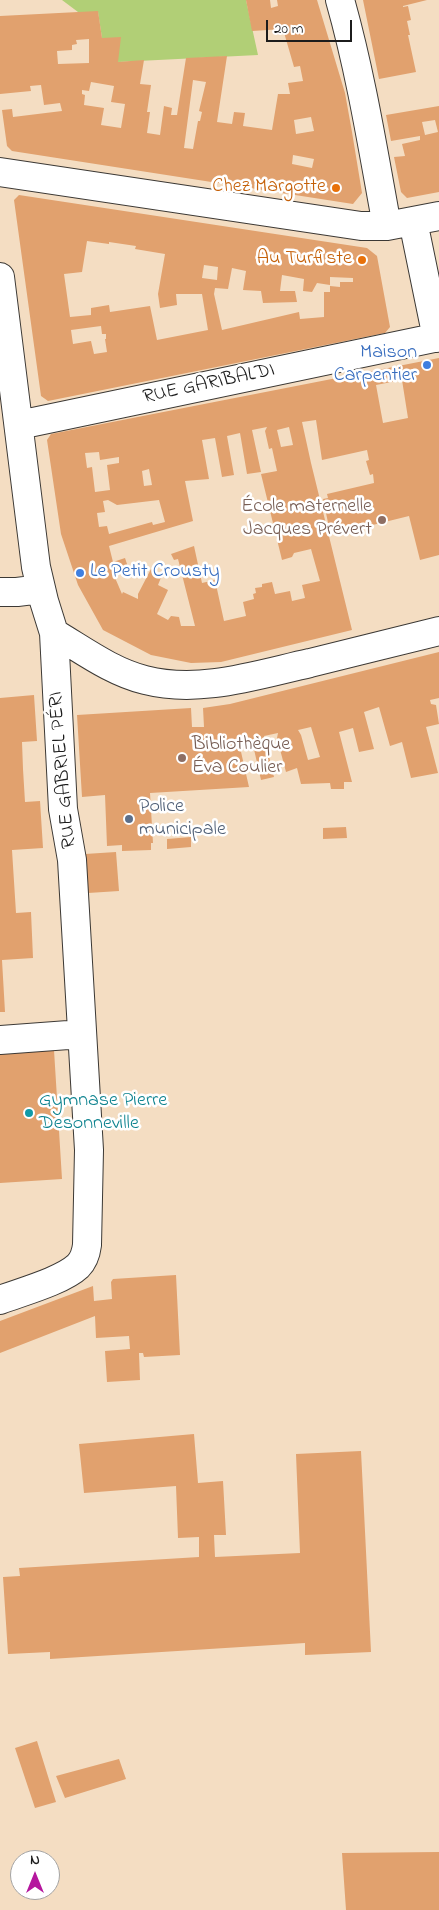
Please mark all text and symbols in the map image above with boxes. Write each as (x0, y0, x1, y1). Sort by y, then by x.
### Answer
scale bar (269, 10, 355, 42)
text: 20 m (274, 18, 303, 40)
place label: Chez Margotte (212, 176, 326, 200)
marker: Chez Margotte (330, 182, 342, 194)
place label: Au Turfiste (257, 248, 352, 272)
marker: Au Turfiste (356, 254, 368, 266)
place label: Maison Carpentier (334, 342, 417, 389)
street label: RUE GARIBALDI (141, 359, 277, 411)
marker: Maison Carpentier (421, 359, 433, 371)
place label: École maternelle Jacques Prévert (241, 496, 372, 543)
marker: École maternelle Jacques Prévert (376, 514, 388, 526)
place label: Le Petit Crousty (90, 561, 220, 585)
marker: Le Petit Crousty (74, 567, 86, 579)
street label: RUE GABRIEL PÉRI (45, 690, 83, 850)
place label: Bibliothèque Éva Coulier (192, 734, 290, 781)
marker: Bibliothèque Éva Coulier (176, 752, 188, 764)
place label: Police municipale (139, 796, 226, 843)
marker: Police municipale (123, 813, 135, 825)
place label: Gymnase Pierre Desonneville (39, 1090, 167, 1137)
marker: Gymnase Pierre Desonneville (23, 1107, 35, 1119)
north arrow (10, 1850, 60, 1900)
text: N (30, 1850, 40, 1871)

